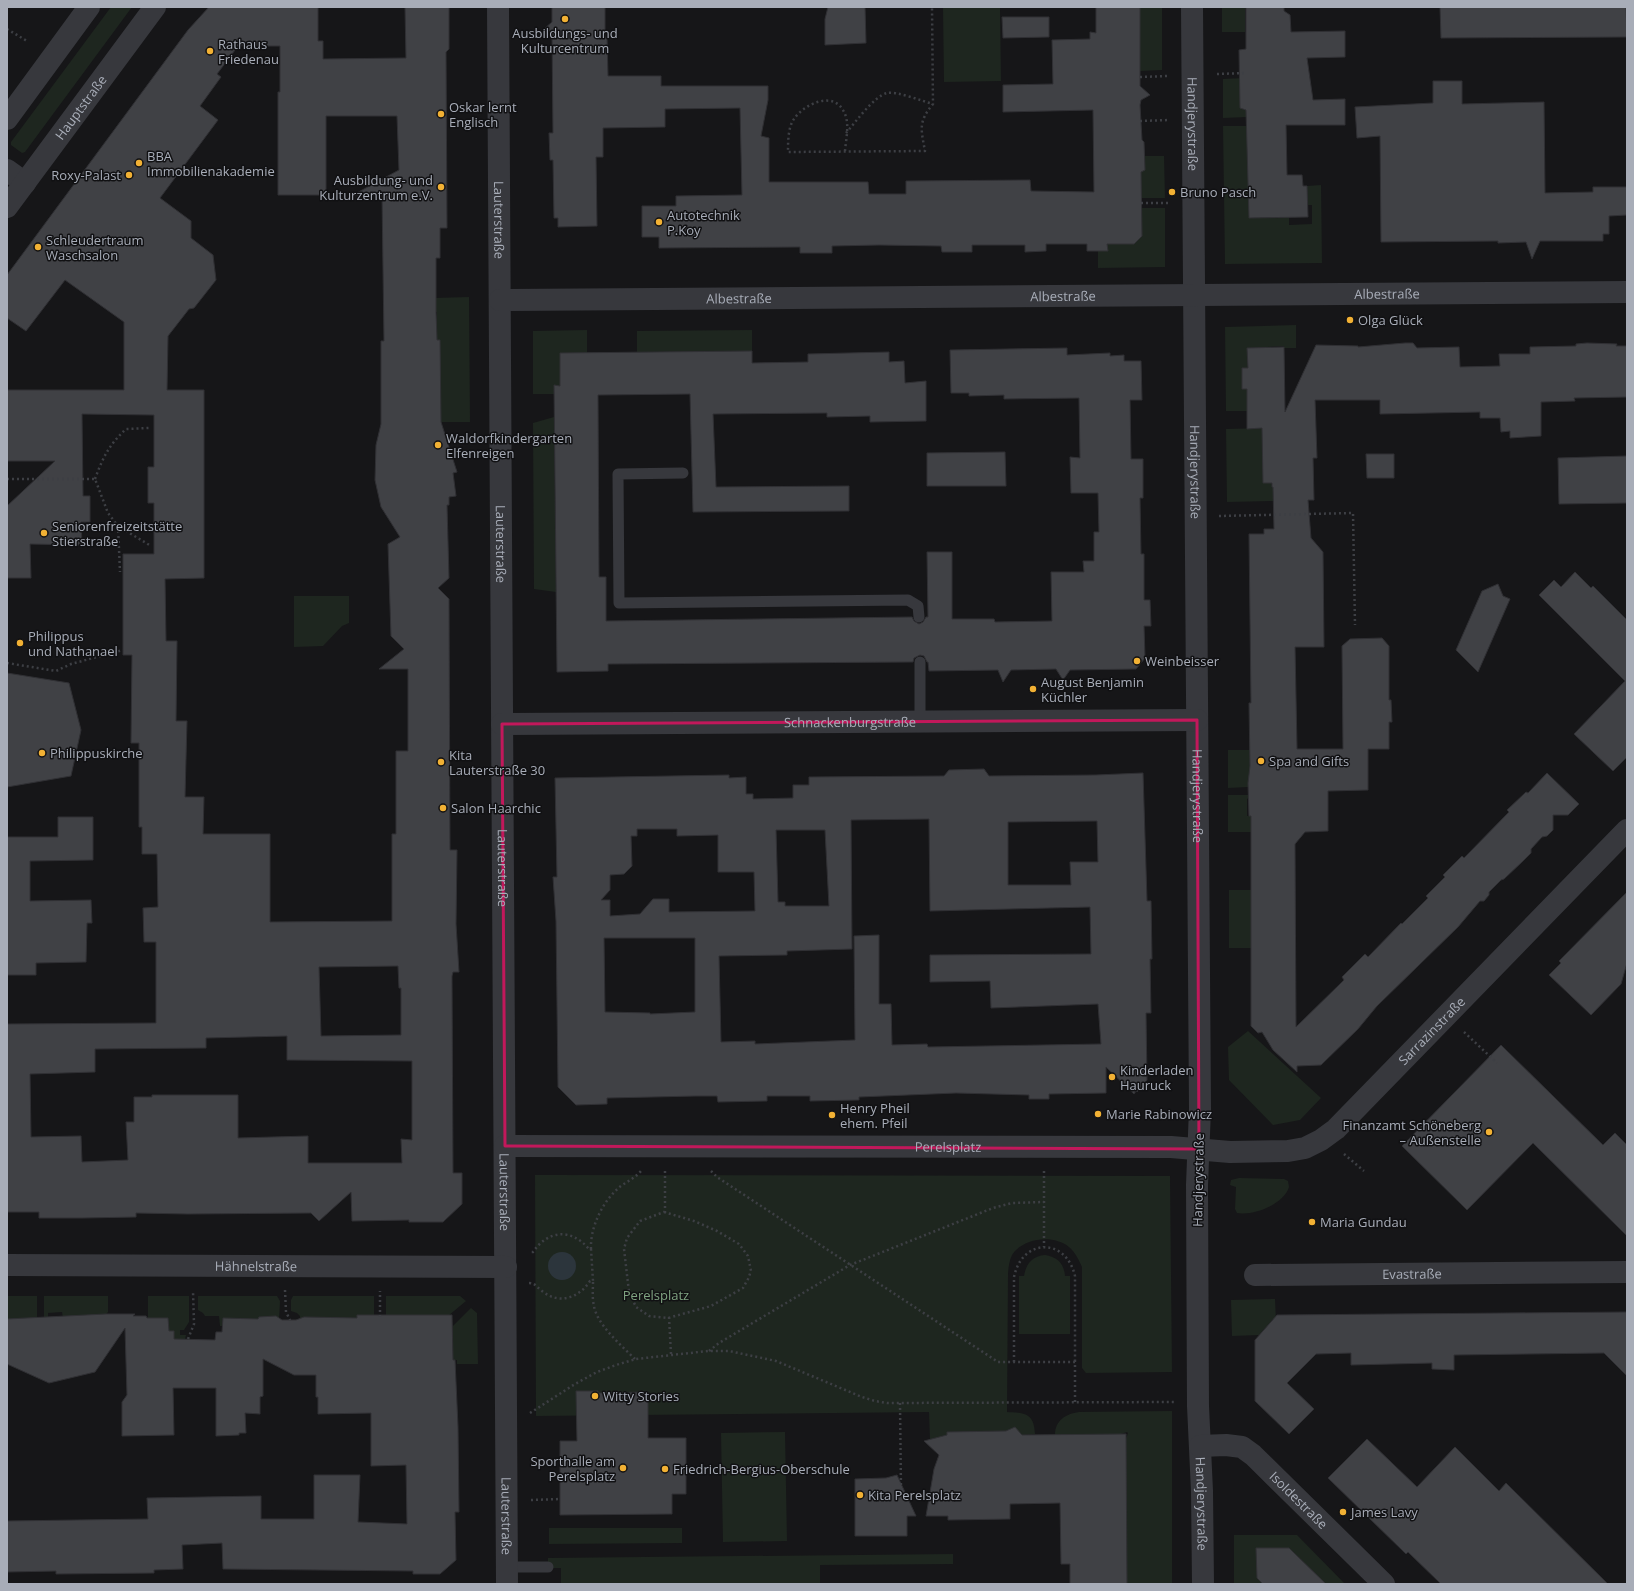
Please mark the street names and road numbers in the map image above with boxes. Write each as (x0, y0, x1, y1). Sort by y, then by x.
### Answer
street label: Hauptstraße (51, 71, 111, 143)
street label: Handjerystraße (1184, 77, 1202, 171)
street label: Lauterstraße (490, 181, 508, 259)
street label: Albestraße (1354, 284, 1420, 303)
street label: Albestraße (1030, 287, 1096, 305)
street label: Albestraße (706, 289, 772, 308)
street label: Handjerystraße (1186, 425, 1205, 519)
street label: Lauterstraße (492, 505, 510, 583)
street label: Schnackenburgstraße (784, 713, 916, 731)
street label: Handjerystraße (1188, 749, 1207, 843)
street label: Lauterstraße (494, 829, 512, 907)
street label: Sarrazinstraße (1394, 993, 1469, 1069)
street label: Handjerystraße (1188, 1133, 1208, 1227)
street label: Perelsplatz (915, 1138, 981, 1156)
street label: Lauterstraße (496, 1153, 514, 1231)
street label: Hähnelstraße (215, 1257, 297, 1275)
street label: Evastraße (1382, 1264, 1442, 1283)
street label: Handjerystraße (1191, 1456, 1212, 1551)
street label: Isoldestraße (1266, 1467, 1332, 1533)
street label: Lauterstraße (497, 1477, 516, 1555)

